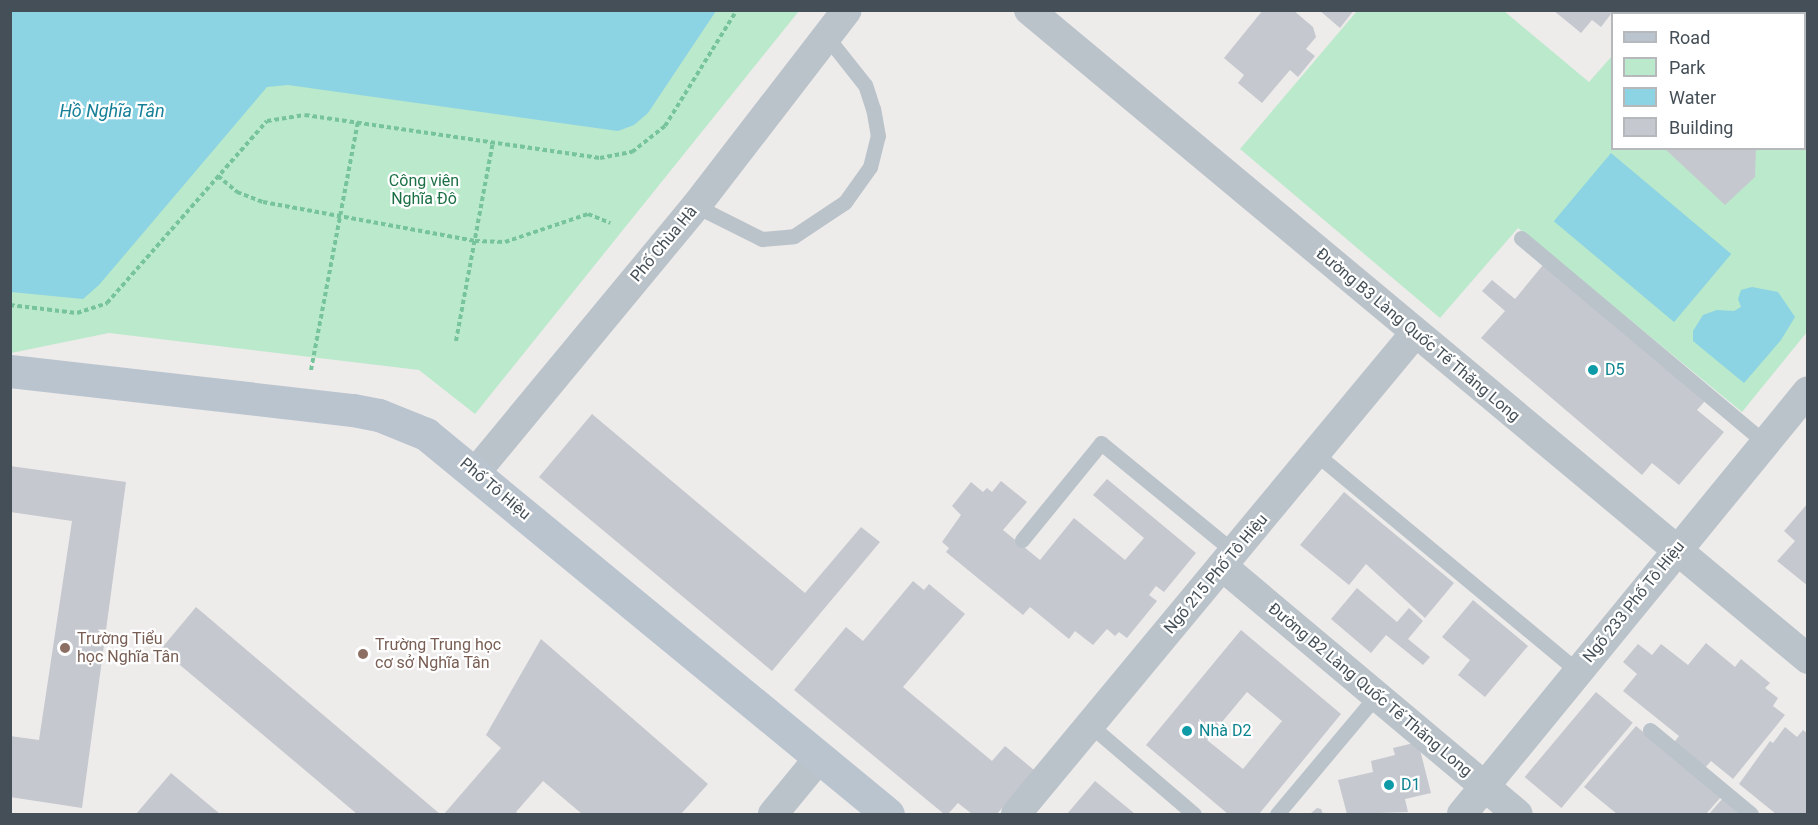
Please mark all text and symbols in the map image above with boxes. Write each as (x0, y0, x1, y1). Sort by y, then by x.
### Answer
legend (1611, 12, 1806, 150)
text: Road (1669, 27, 1710, 48)
text: Park (1669, 57, 1705, 78)
text: Water (1669, 87, 1716, 108)
water label: Hồ Nghĩa Tân (59, 100, 165, 122)
text: Building (1669, 117, 1733, 138)
park label: Công viên Nghĩa Đô (389, 171, 459, 209)
street label: Phố Chùa Hà (627, 202, 701, 286)
street label: Đường B3 Làng Quốc Tế Thăng Long (1312, 244, 1524, 426)
place label: D5 (1605, 360, 1624, 380)
marker: D5 (1586, 363, 1600, 377)
street label: Phố Tô Hiệu (456, 454, 534, 524)
street label: Ngõ 215 Phố Tô Hiệu (1160, 510, 1272, 638)
street label: Ngõ 233 Phố Tô Hiệu (1579, 537, 1689, 667)
street label: Đường B2 Làng Quốc Tế Thăng Long (1264, 599, 1476, 781)
place label: Trường Tiểu học Nghĩa Tân (77, 629, 179, 667)
place label: Trường Trung học cơ sở Nghĩa Tân (375, 635, 502, 673)
marker: Trường Tiểu học Nghĩa Tân (58, 641, 72, 655)
marker: Trường Trung học cơ sở Nghĩa Tân (356, 647, 370, 661)
place label: Nhà D2 (1199, 721, 1251, 741)
marker: Nhà D2 (1180, 724, 1194, 738)
place label: D1 (1401, 775, 1420, 795)
marker: D1 (1382, 778, 1396, 792)

